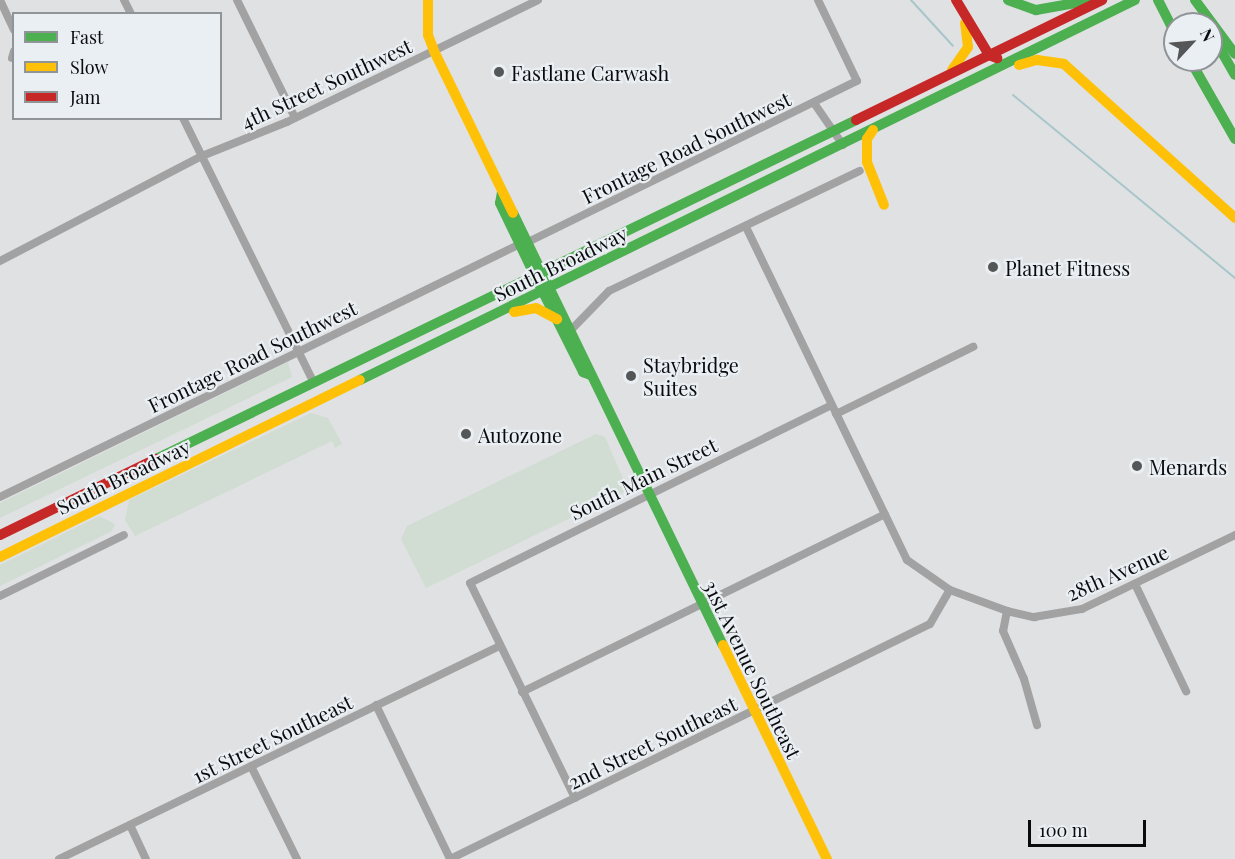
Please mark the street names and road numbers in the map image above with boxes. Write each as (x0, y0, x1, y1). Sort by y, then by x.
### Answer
street label: 4th Street Southwest (237, 33, 415, 133)
street label: Frontage Road Southwest (578, 86, 794, 208)
street label: South Broadway (489, 220, 631, 306)
street label: Frontage Road Southwest (144, 295, 360, 417)
street label: South Main Street (565, 432, 721, 524)
street label: South Broadway (52, 433, 194, 519)
street label: 28th Avenue (1062, 539, 1172, 605)
street label: 31st Avenue Southeast (699, 575, 807, 763)
street label: 1st Street Southeast (188, 689, 356, 787)
street label: 2nd Street Southeast (564, 691, 740, 793)

